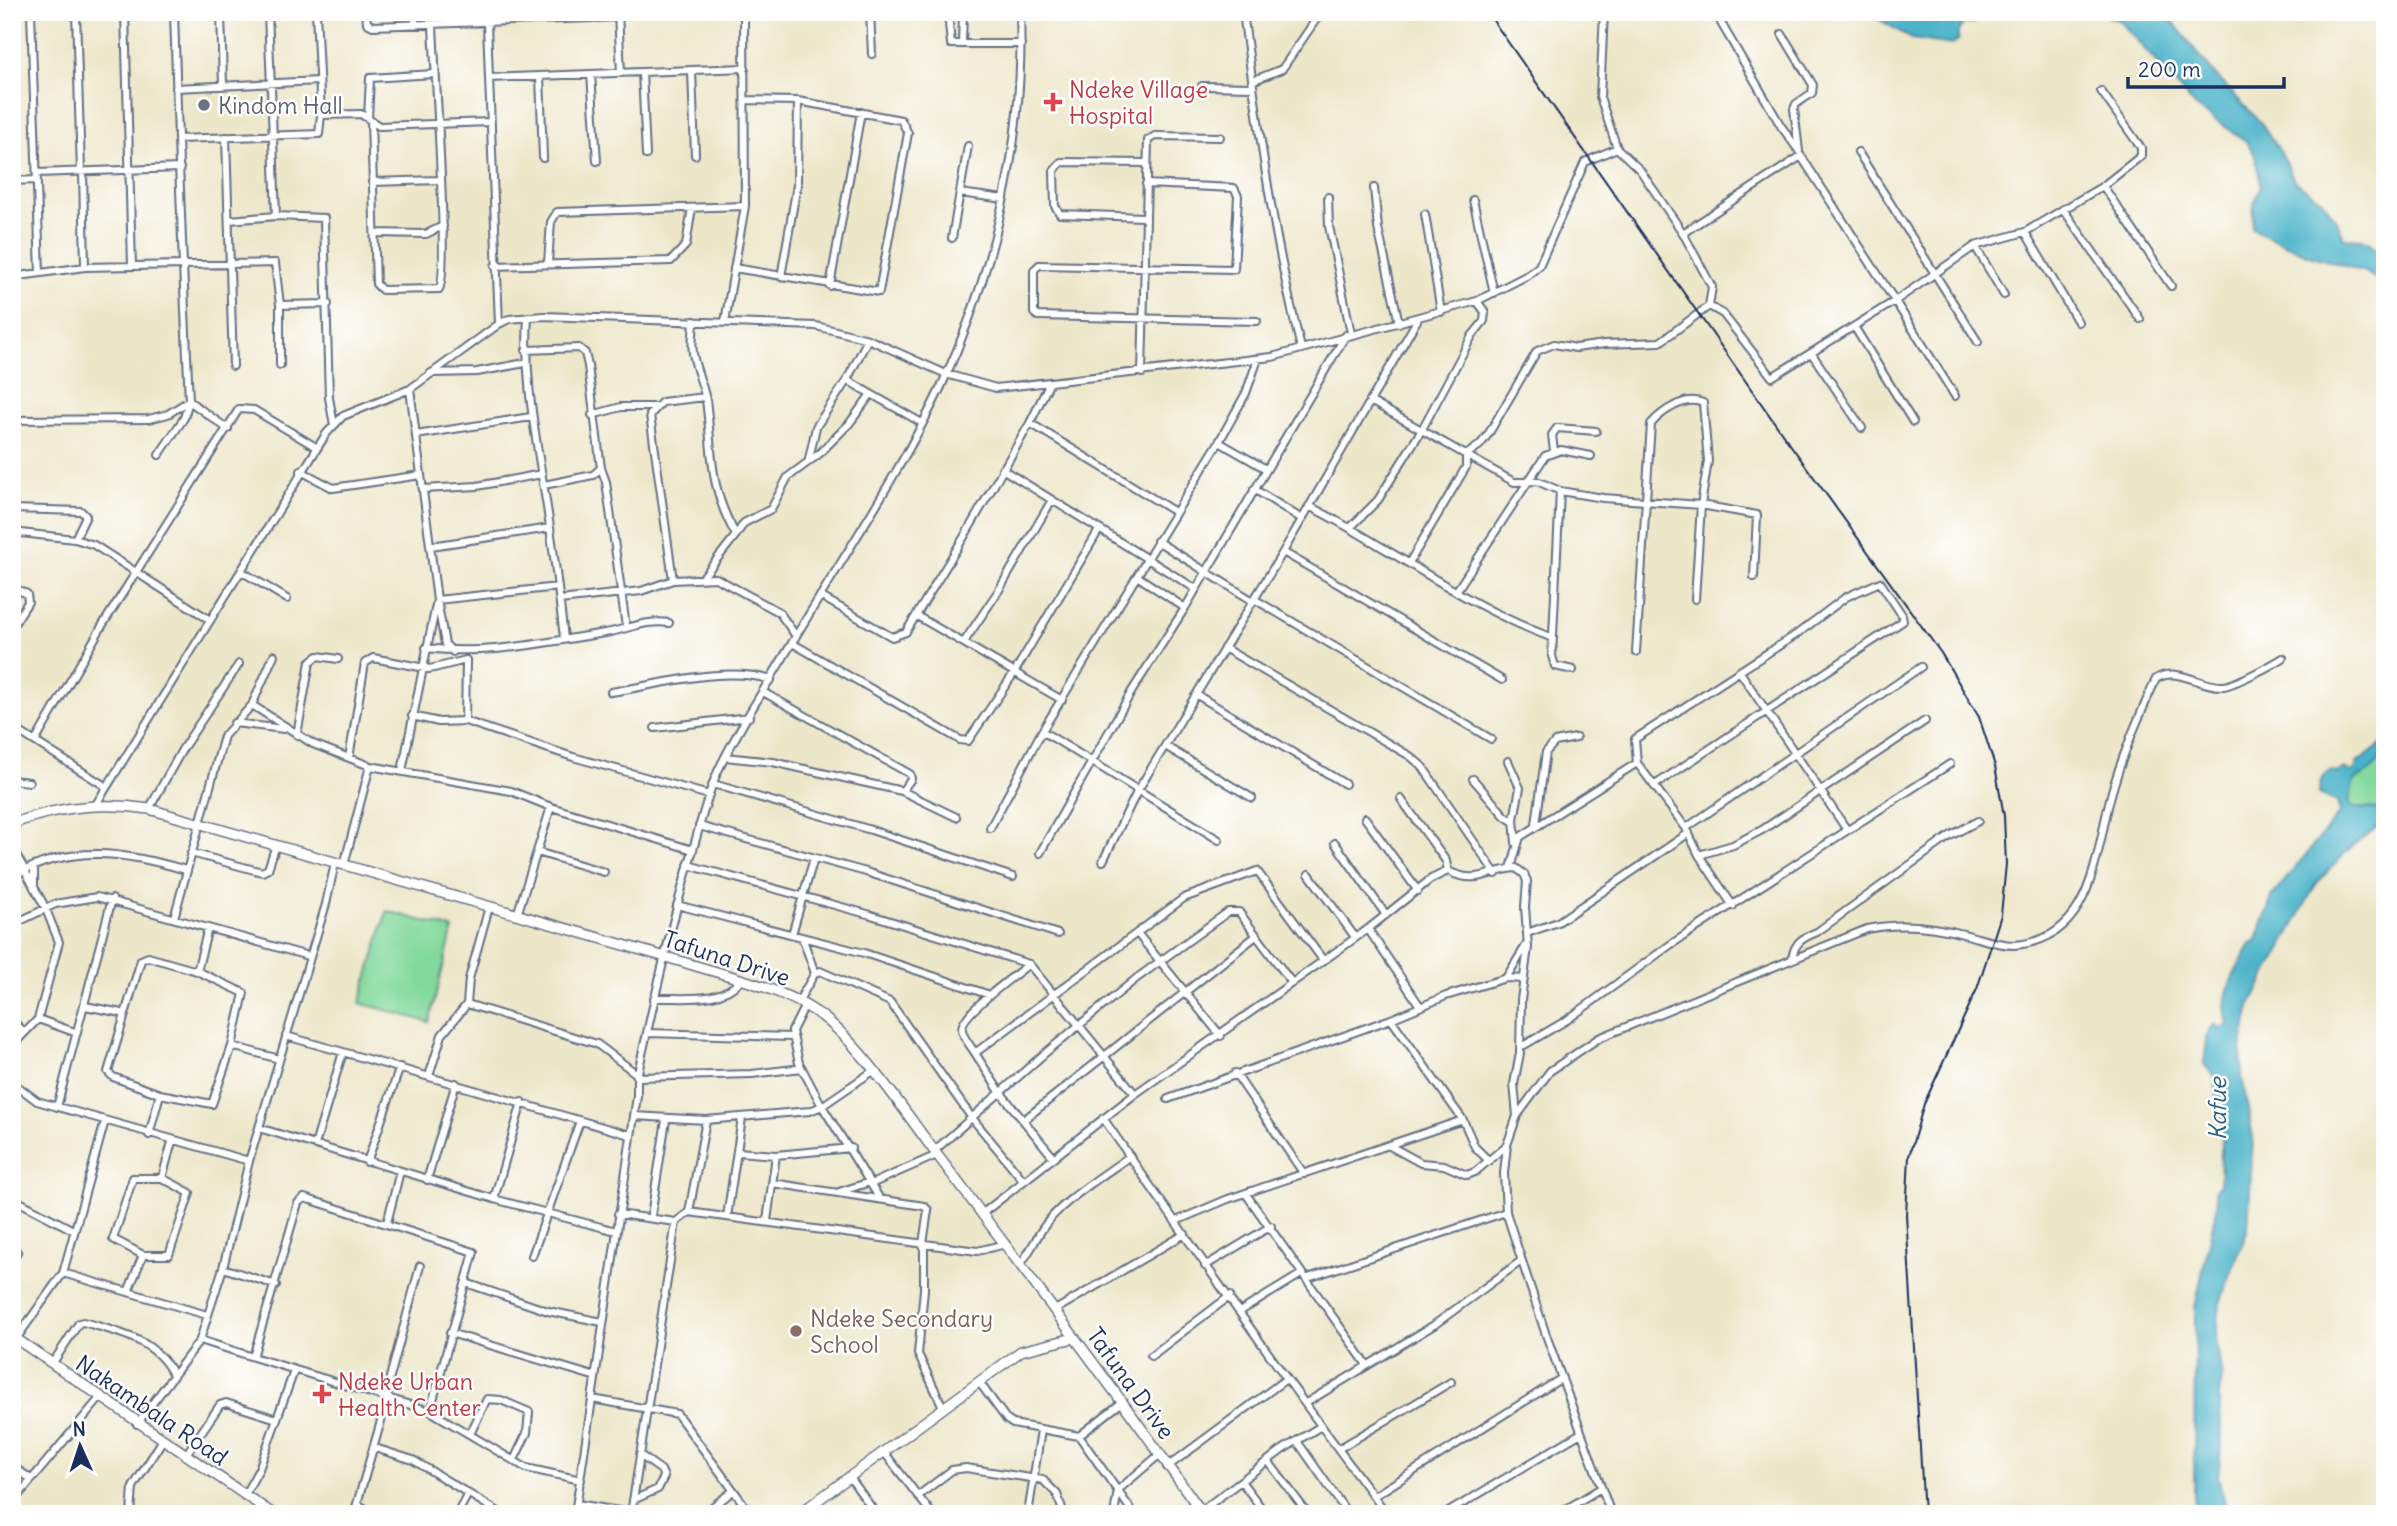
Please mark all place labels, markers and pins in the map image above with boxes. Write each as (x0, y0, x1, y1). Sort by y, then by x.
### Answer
place label: Ndeke Village Hospital (1069, 75, 1208, 130)
place label: Kindom Hall (218, 91, 343, 120)
marker: Ndeke Village Hospital (1043, 92, 1063, 112)
marker: Kindom Hall (196, 97, 212, 113)
place label: Ndeke Secondary School (810, 1304, 993, 1359)
marker: Ndeke Secondary School (788, 1323, 804, 1339)
place label: Ndeke Urban Health Center (338, 1367, 481, 1422)
marker: Ndeke Urban Health Center (312, 1384, 332, 1404)

